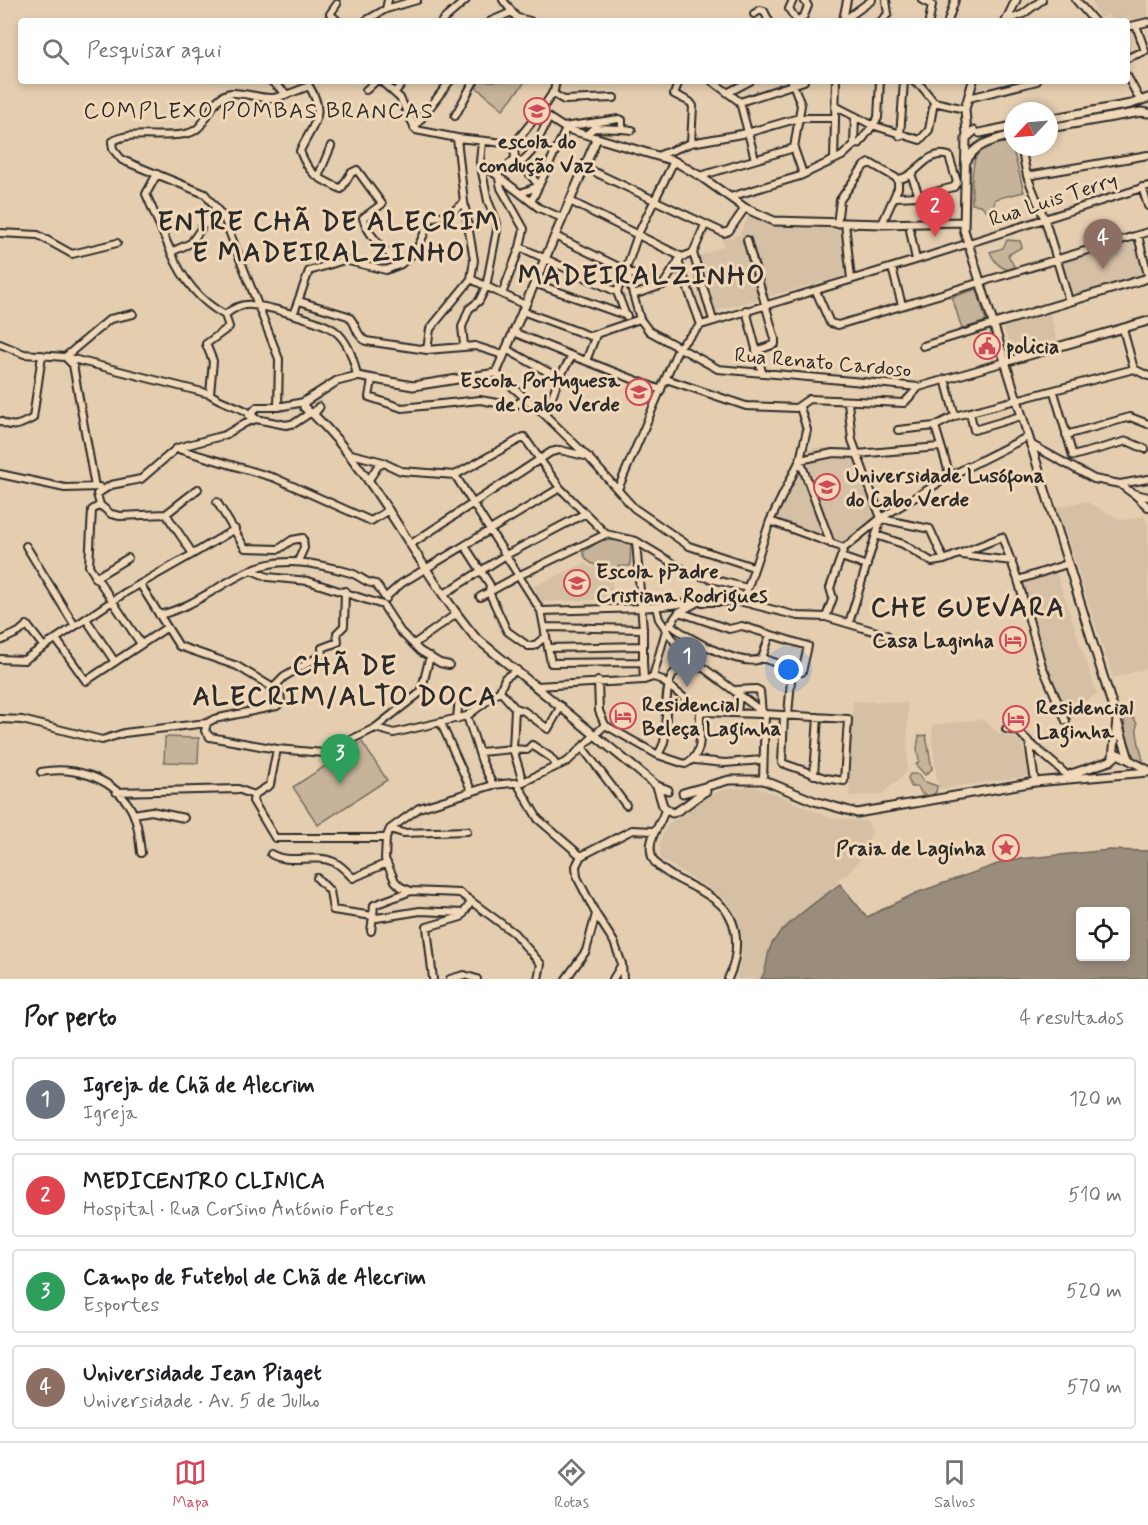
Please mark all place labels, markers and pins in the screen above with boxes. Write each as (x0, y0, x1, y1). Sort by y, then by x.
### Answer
school or university icon: escola do condução Vaz (522, 96, 552, 126)
place label: escola do condução Vaz (479, 128, 596, 180)
pin: 2 (916, 188, 954, 237)
pin: 4 (1084, 220, 1122, 269)
public building icon: policia (972, 331, 1002, 361)
place label: policia (1006, 333, 1059, 361)
place label: Escola Portuguesa de Cabo Verde (460, 367, 621, 419)
school or university icon: Escola Portuguesa de Cabo Verde (624, 377, 654, 407)
place label: Universidade Lusófona do Cabo Verde (846, 462, 1045, 514)
school or university icon: Universidade Lusófona do Cabo Verde (812, 472, 842, 502)
place label: Escola pPadre Cristiana Rodrigues (596, 558, 768, 612)
school or university icon: Escola pPadre Cristiana Rodrigues (562, 568, 592, 598)
hotel icon: Casa Laginha (998, 625, 1028, 655)
place label: Casa Laginha (872, 627, 994, 655)
pin: 1 (668, 638, 706, 687)
place label: Residencial Beleça Laginha (642, 691, 782, 745)
place label: Residencial Laginha (1036, 694, 1133, 748)
hotel icon: Residencial Beleça Laginha (608, 701, 638, 731)
hotel icon: Residencial Laginha (1001, 704, 1031, 734)
pin: 3 (320, 734, 360, 784)
place icon: Praia de Laginha (991, 833, 1021, 863)
place label: Praia de Laginha (836, 835, 986, 865)

